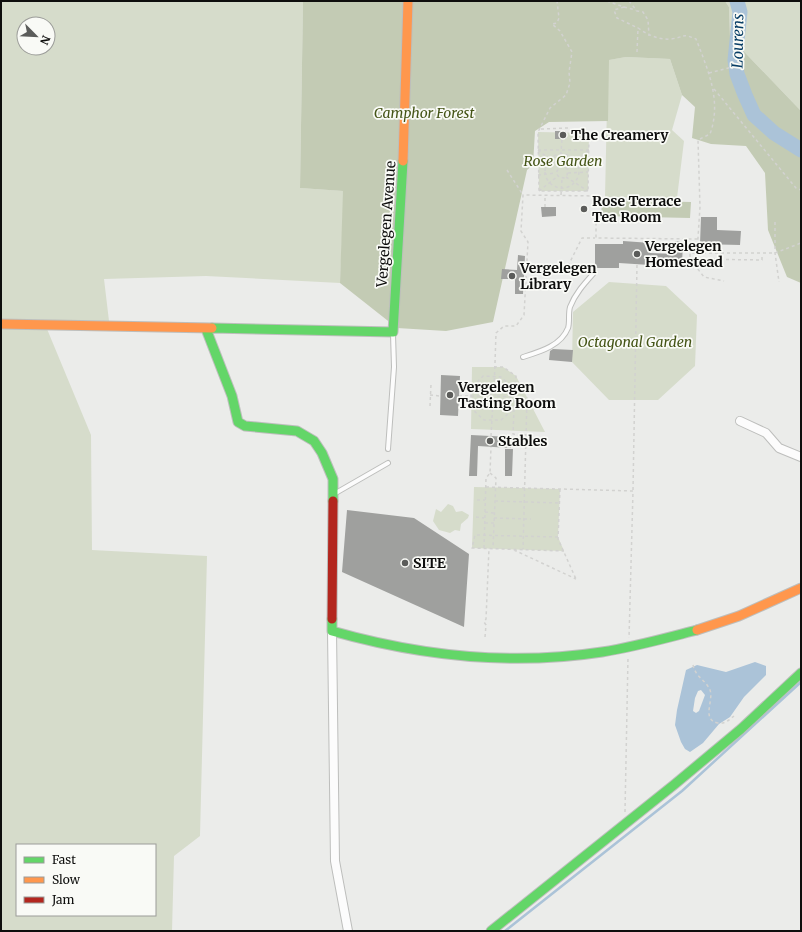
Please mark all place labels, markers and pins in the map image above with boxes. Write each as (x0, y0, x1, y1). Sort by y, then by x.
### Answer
place label: The Creamery (571, 126, 669, 144)
marker: The Creamery (558, 130, 568, 140)
place label: Rose Terrace Tea Room (592, 192, 681, 226)
marker: Rose Terrace Tea Room (579, 204, 589, 214)
place label: Vergelegen Homestead (644, 237, 723, 271)
marker: Vergelegen Homestead (632, 249, 642, 259)
place label: Vergelegen Library (519, 259, 597, 293)
marker: Vergelegen Library (507, 271, 517, 281)
place label: Vergelegen Tasting Room (457, 378, 556, 412)
marker: Vergelegen Tasting Room (445, 390, 455, 400)
place label: Stables (498, 432, 548, 450)
marker: Stables (485, 436, 495, 446)
place label: SITE (413, 554, 446, 572)
marker: SITE (400, 558, 410, 568)

